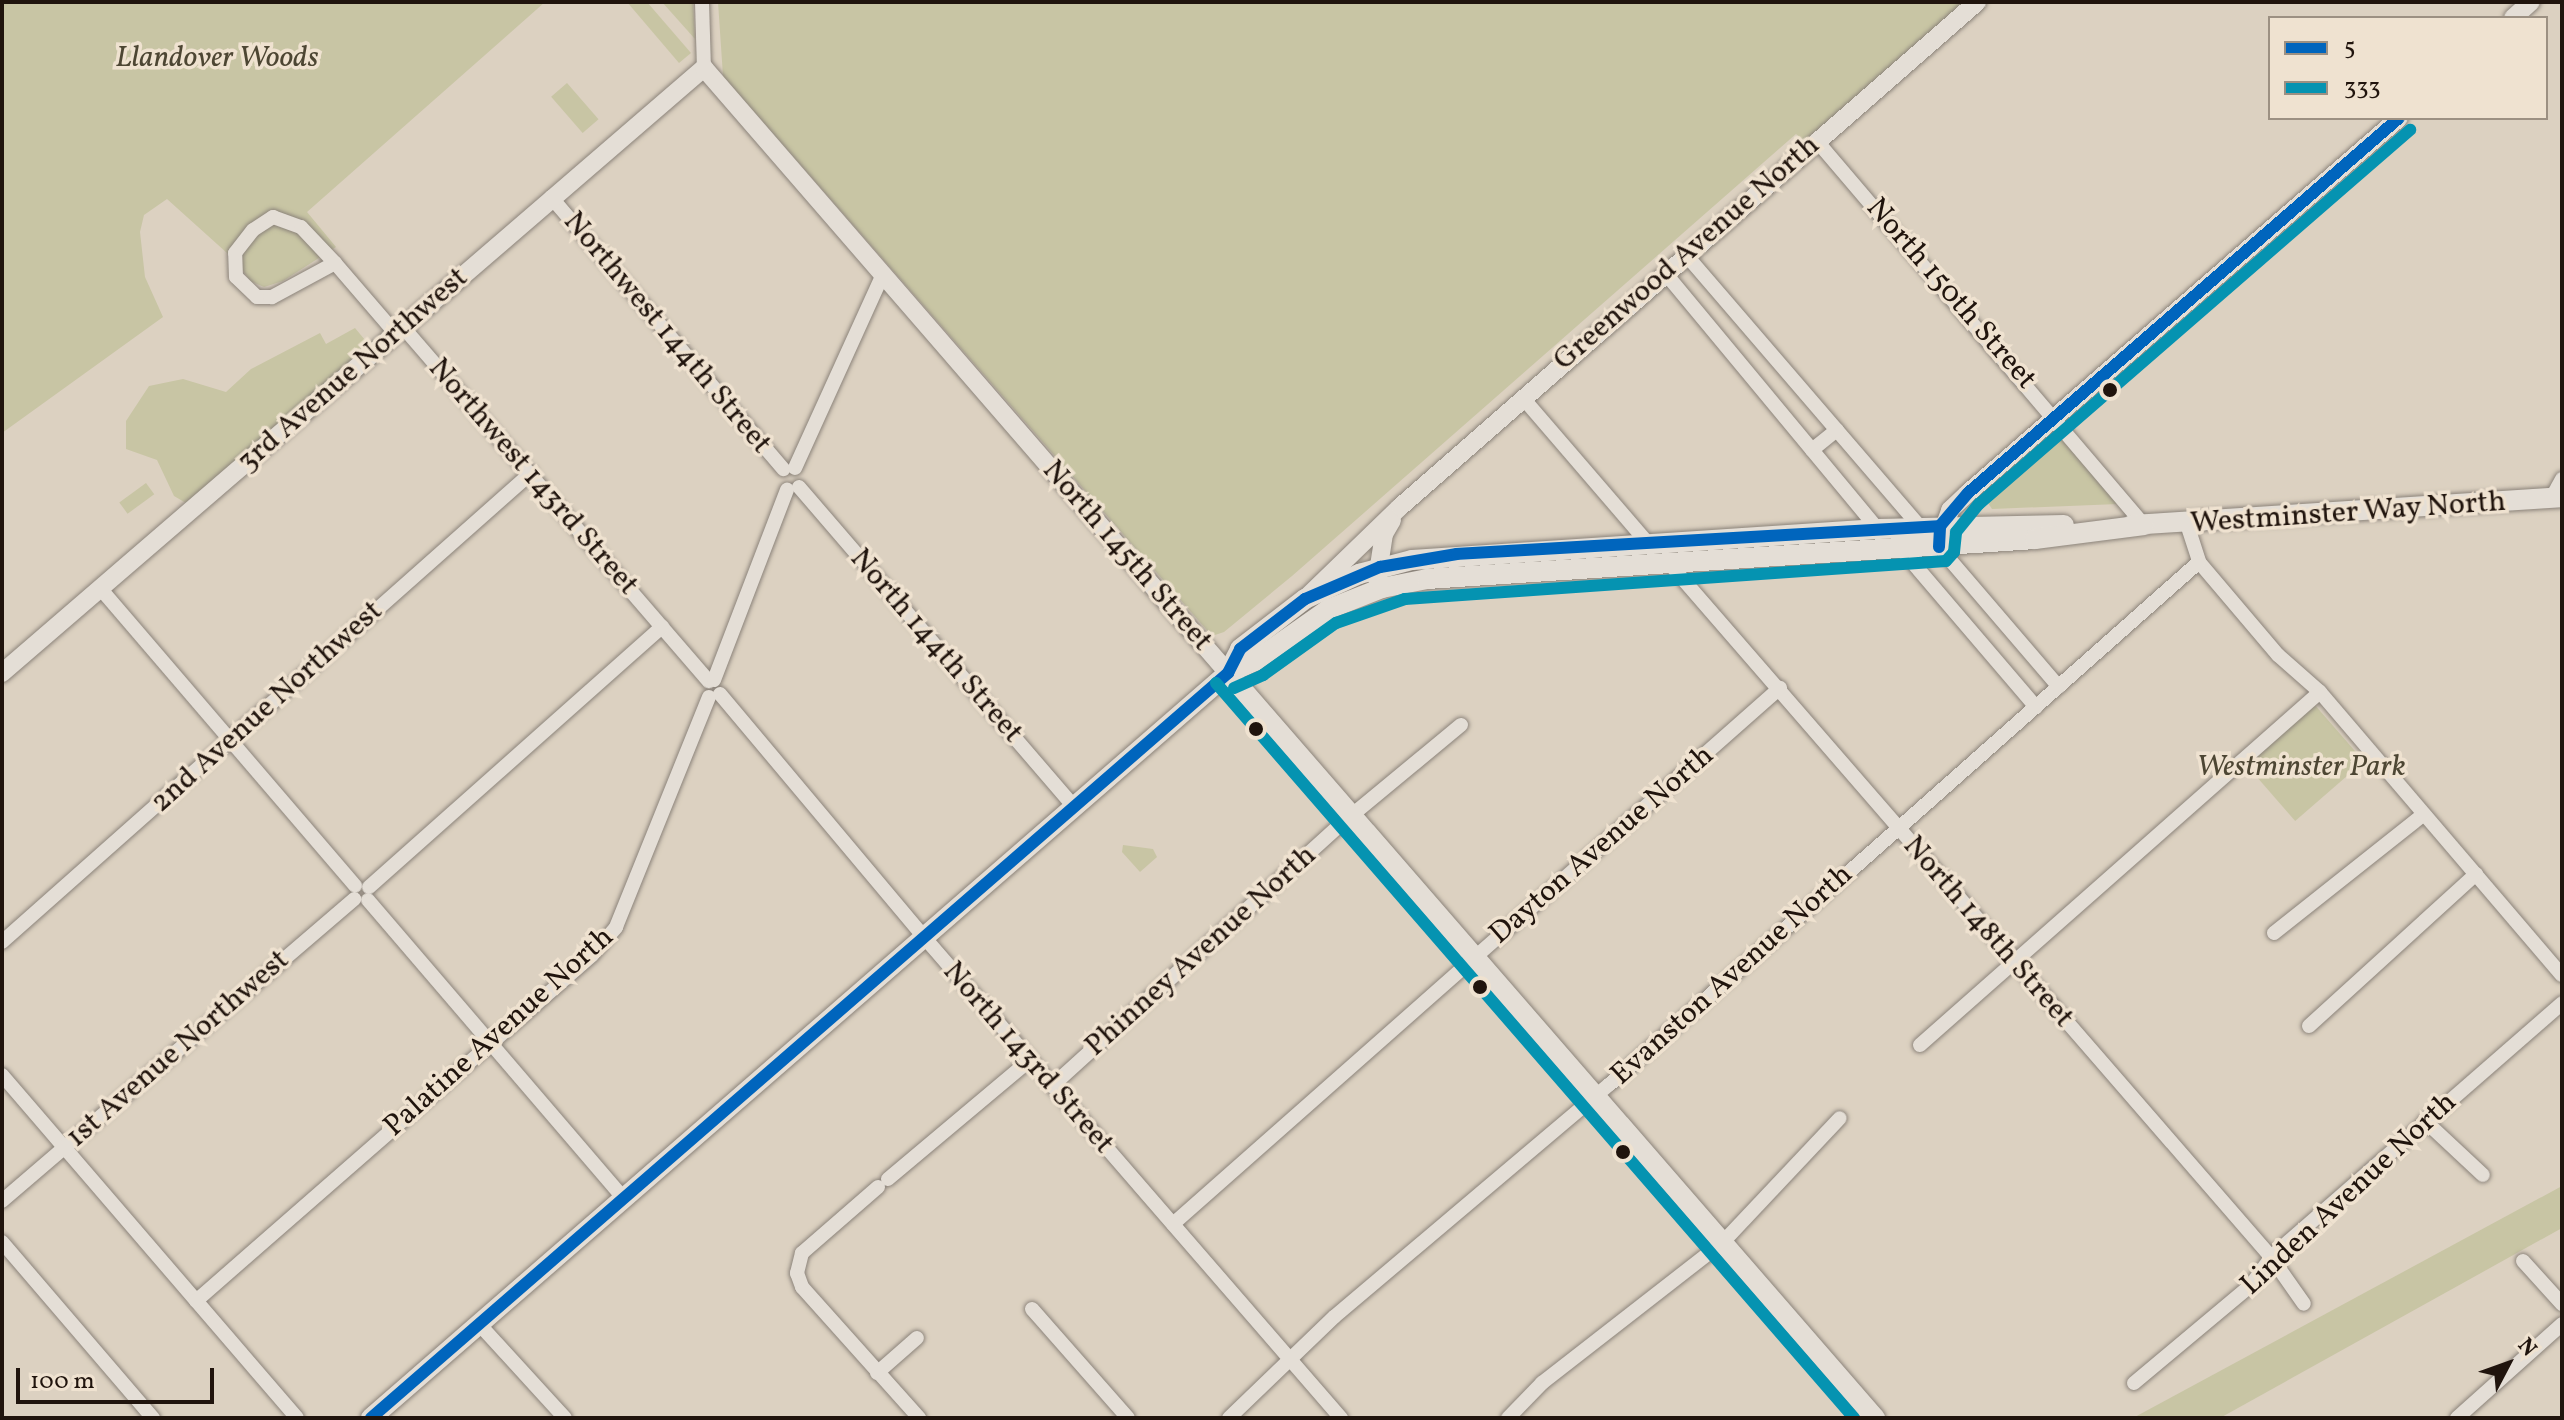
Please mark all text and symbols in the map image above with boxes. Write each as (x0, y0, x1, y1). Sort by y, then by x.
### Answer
legend (2268, 16, 2548, 120)
text: 5 (2344, 31, 2356, 65)
park label: Llandover Woods (115, 40, 319, 76)
text: 333 (2344, 71, 2381, 105)
street label: Greenwood Avenue North (1547, 128, 1827, 378)
street label: North 150th Street (1858, 191, 2044, 397)
street label: Northwest 144th Street (555, 205, 779, 461)
street label: 3rd Avenue Northwest (230, 260, 476, 480)
street label: Northwest 143rd Street (420, 351, 646, 603)
unlabelled marker (2102, 382, 2118, 398)
street label: North 145th Street (1034, 453, 1220, 659)
street label: Westminster Way North (2188, 484, 2508, 542)
street label: North 144th Street (842, 541, 1030, 751)
street label: 2nd Avenue Northwest (144, 593, 390, 821)
unlabelled marker (1248, 721, 1264, 737)
street label: Dayton Avenue North (1482, 738, 1722, 952)
park label: Westminster Park (2196, 749, 2406, 785)
street label: North 148th Street (1895, 829, 2081, 1035)
street label: Phinney Avenue North (1078, 837, 1324, 1065)
street label: Evanston Avenue North (1604, 857, 1860, 1093)
street label: Palatine Avenue North (377, 919, 621, 1145)
street label: 1st Avenue Northwest (59, 942, 297, 1156)
street label: North 143rd Street (935, 954, 1121, 1162)
unlabelled marker (1472, 979, 1488, 995)
street label: Linden Avenue North (2234, 1085, 2464, 1303)
unlabelled marker (1615, 1144, 1631, 1160)
north arrow (2468, 1324, 2548, 1404)
text: N (2510, 1332, 2543, 1364)
scale bar (20, 1352, 218, 1402)
text: 100 m (30, 1365, 95, 1399)

